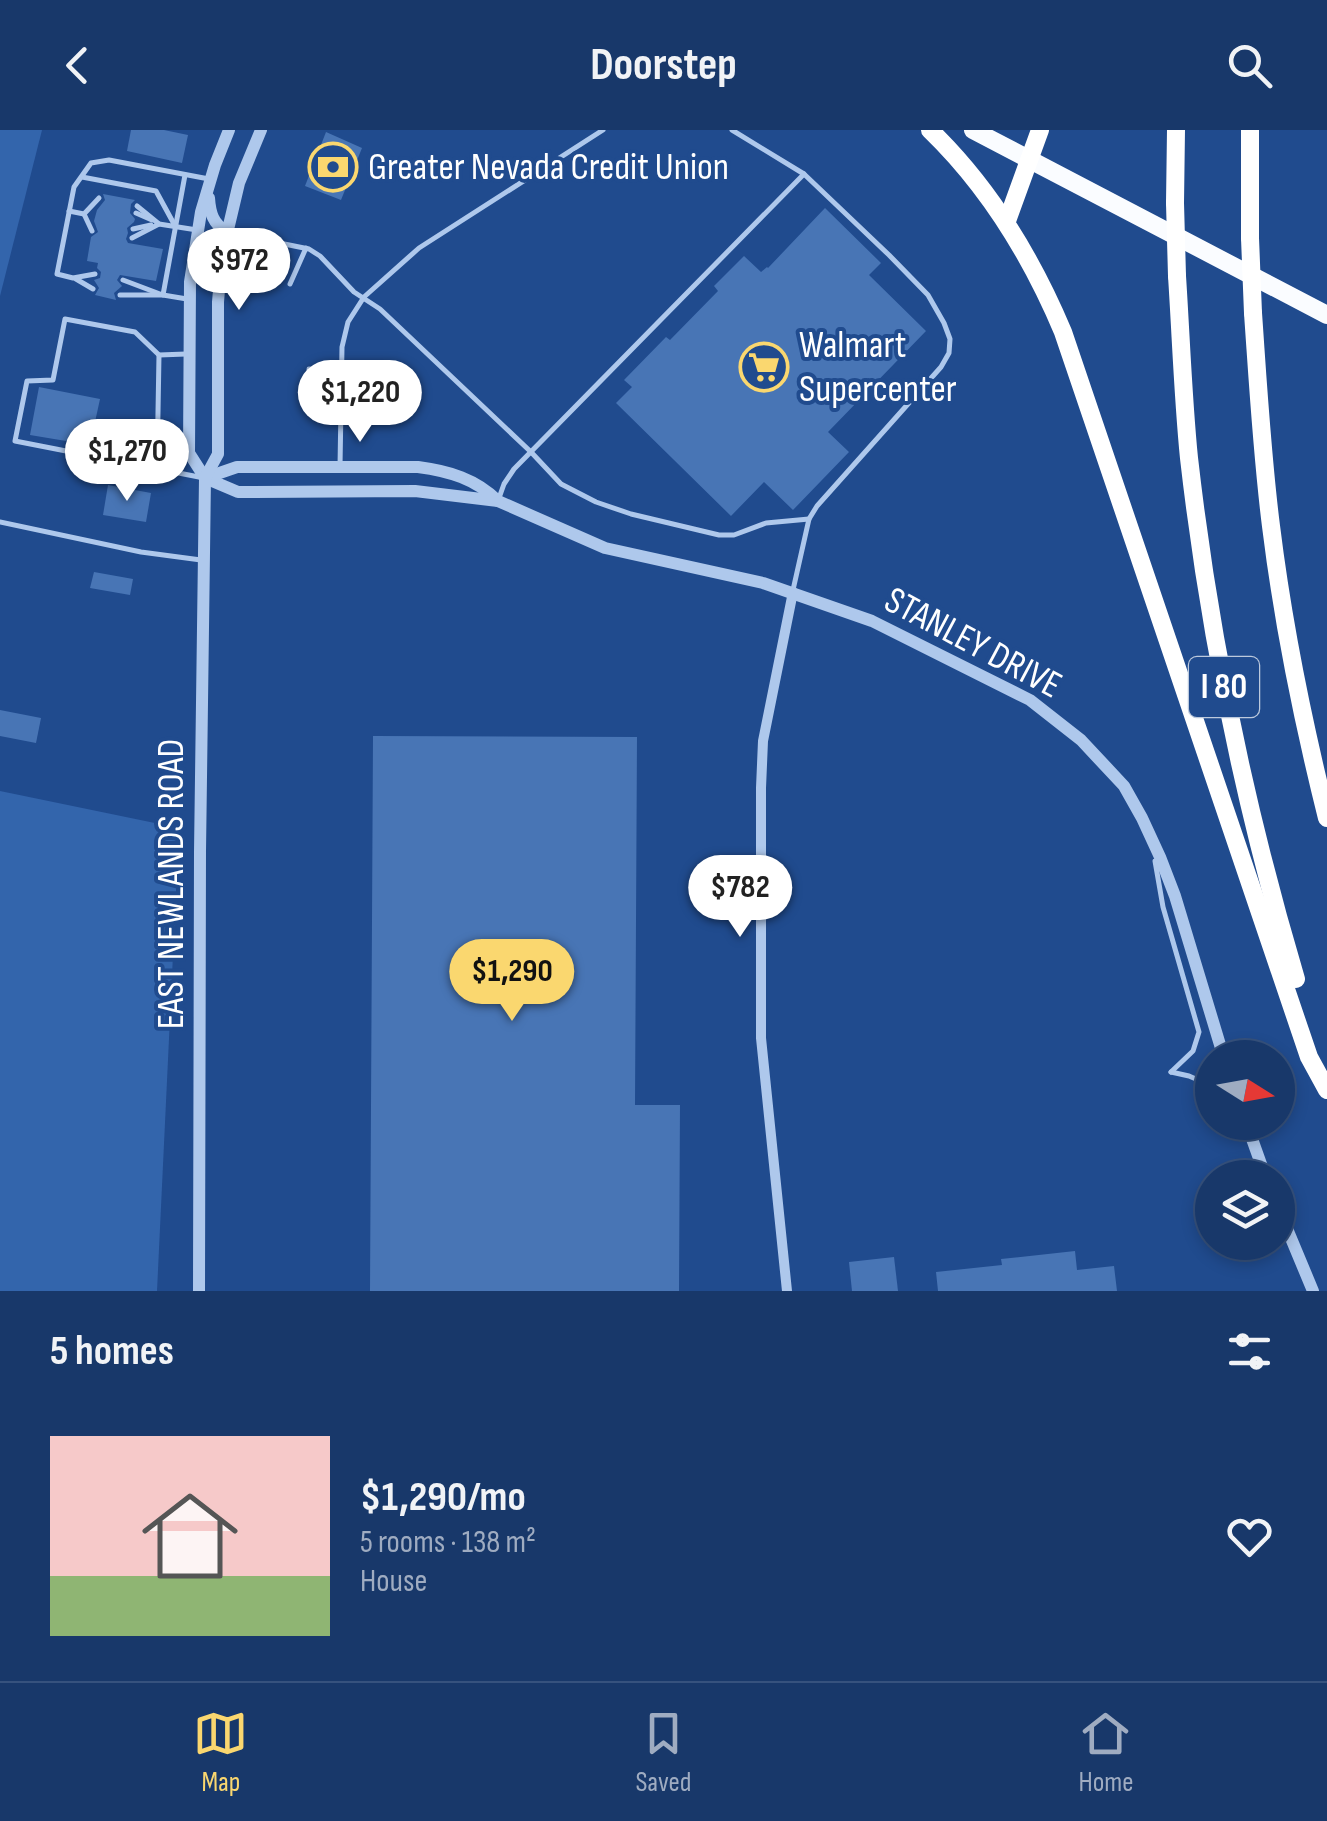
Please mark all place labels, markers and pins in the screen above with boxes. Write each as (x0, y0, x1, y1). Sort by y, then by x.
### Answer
bank icon: Greater Nevada Credit Union (307, 141, 359, 193)
place label: Greater Nevada Credit Union (368, 145, 729, 190)
pin: $972 (180, 228, 298, 313)
place label: Walmart Supercenter (799, 323, 957, 412)
supermarket icon: Walmart Supercenter (738, 341, 790, 393)
pin: $1,220 (279, 360, 441, 445)
pin: $1,270 (46, 419, 208, 504)
pin: $782 (681, 855, 799, 940)
pin: $1,290 (431, 939, 593, 1024)

